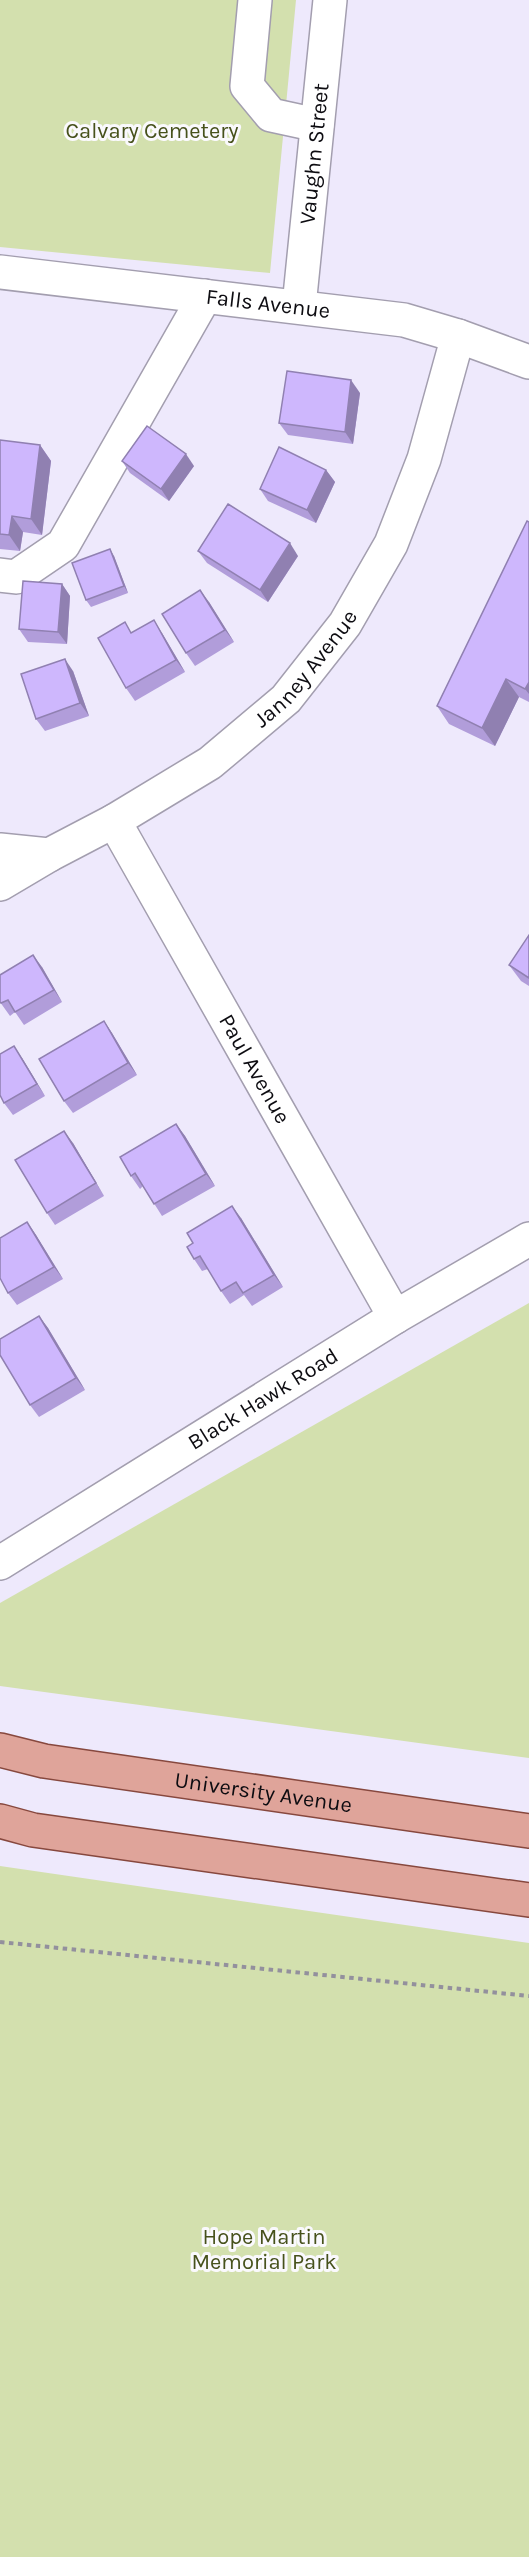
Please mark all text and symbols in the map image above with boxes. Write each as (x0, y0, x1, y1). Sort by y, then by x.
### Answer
street label: Vaughn Street (294, 82, 335, 226)
park label: Calvary Cemetery (66, 118, 238, 144)
street label: Falls Avenue (205, 284, 332, 324)
street label: Janney Avenue (249, 606, 363, 733)
street label: Paul Avenue (213, 1010, 296, 1128)
street label: Black Hawk Road (183, 1343, 343, 1456)
street label: University Avenue (173, 1767, 354, 1818)
park label: Hope Martin Memorial Park (191, 2224, 337, 2275)

